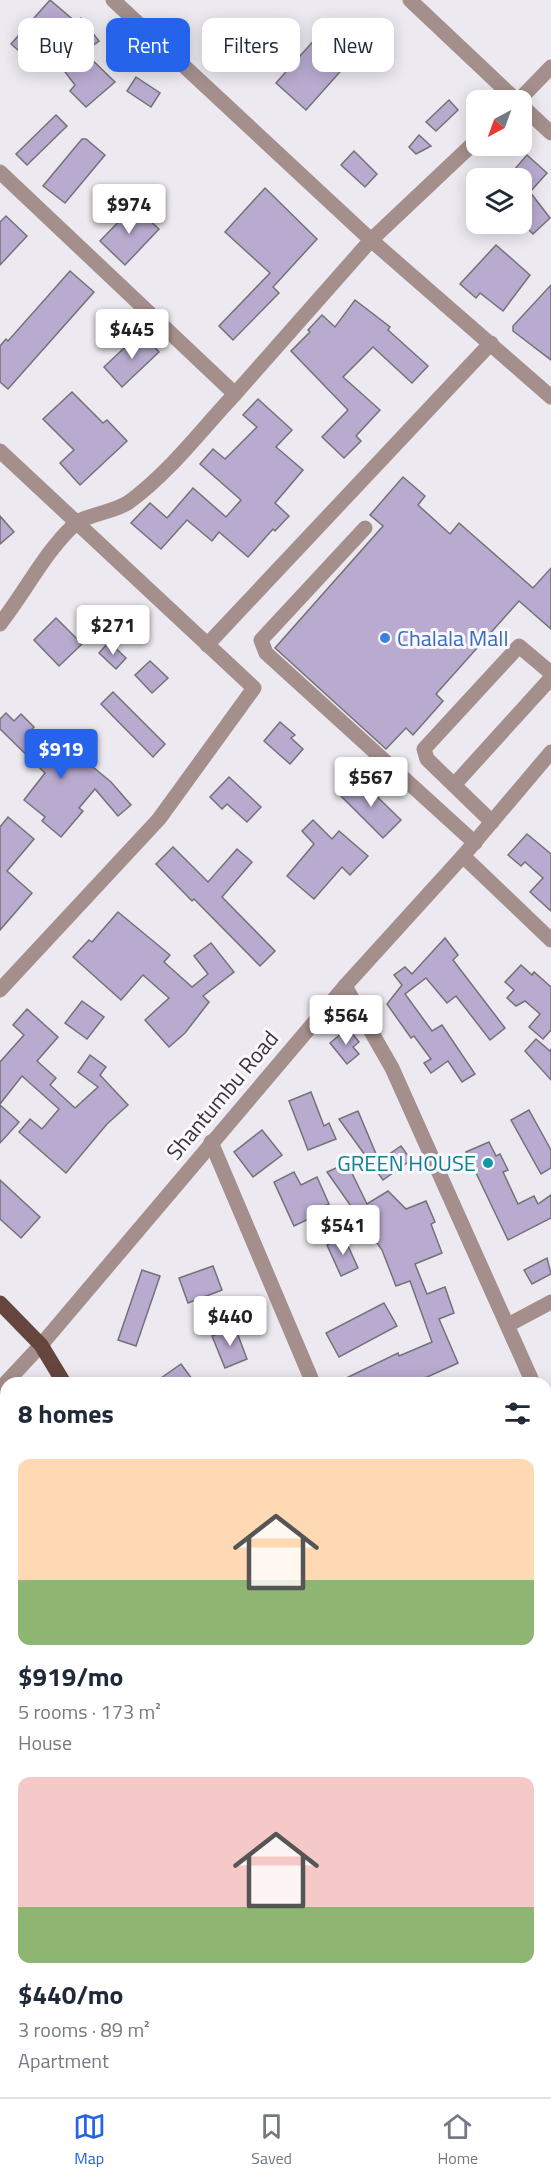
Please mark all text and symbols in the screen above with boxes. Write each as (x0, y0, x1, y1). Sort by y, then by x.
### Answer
chip: Buy (18, 18, 94, 72)
chip: Rent (106, 18, 190, 72)
chip: Filters (202, 18, 300, 72)
chip: New (312, 18, 394, 72)
north arrow (466, 90, 532, 156)
map controls (466, 90, 532, 234)
button: layers (466, 168, 532, 234)
pin: $974 (93, 184, 165, 235)
text: $974 (107, 188, 151, 219)
pin: $445 (96, 309, 168, 360)
text: $445 (110, 313, 154, 344)
pin: $271 (77, 605, 149, 656)
text: $271 (91, 609, 135, 640)
place label: Chalala Mall (397, 621, 509, 655)
marker: Chalala Mall (378, 631, 392, 645)
pin: $919 (25, 729, 97, 780)
text: $919 (39, 733, 83, 764)
pin: $567 (335, 757, 407, 808)
text: $567 (349, 761, 393, 792)
pin: $564 (310, 995, 382, 1046)
text: $564 (324, 999, 368, 1030)
street label: Shantumbu Road (158, 1023, 286, 1167)
place label: GREEN HOUSE (337, 1146, 476, 1180)
marker: GREEN HOUSE (481, 1156, 495, 1170)
pin: $541 (307, 1205, 379, 1256)
text: $541 (321, 1209, 365, 1240)
pin: $440 (194, 1296, 266, 1347)
text: $440 (208, 1300, 252, 1331)
text: 8 homes (18, 1394, 114, 1433)
icon: filters (501, 1397, 534, 1430)
icon: home (222, 1498, 330, 1606)
text: $919/mo (18, 1657, 123, 1696)
text: 5 rooms · 173 m² (18, 1696, 161, 1727)
text: House (18, 1727, 72, 1758)
icon: home (222, 1816, 330, 1924)
text: $440/mo (18, 1975, 123, 2014)
text: 3 rooms · 89 m² (18, 2014, 150, 2045)
text: Apartment (18, 2045, 109, 2076)
tab: Map (73, 2110, 106, 2170)
tab: Saved (251, 2110, 292, 2170)
tab: Home (438, 2110, 478, 2170)

